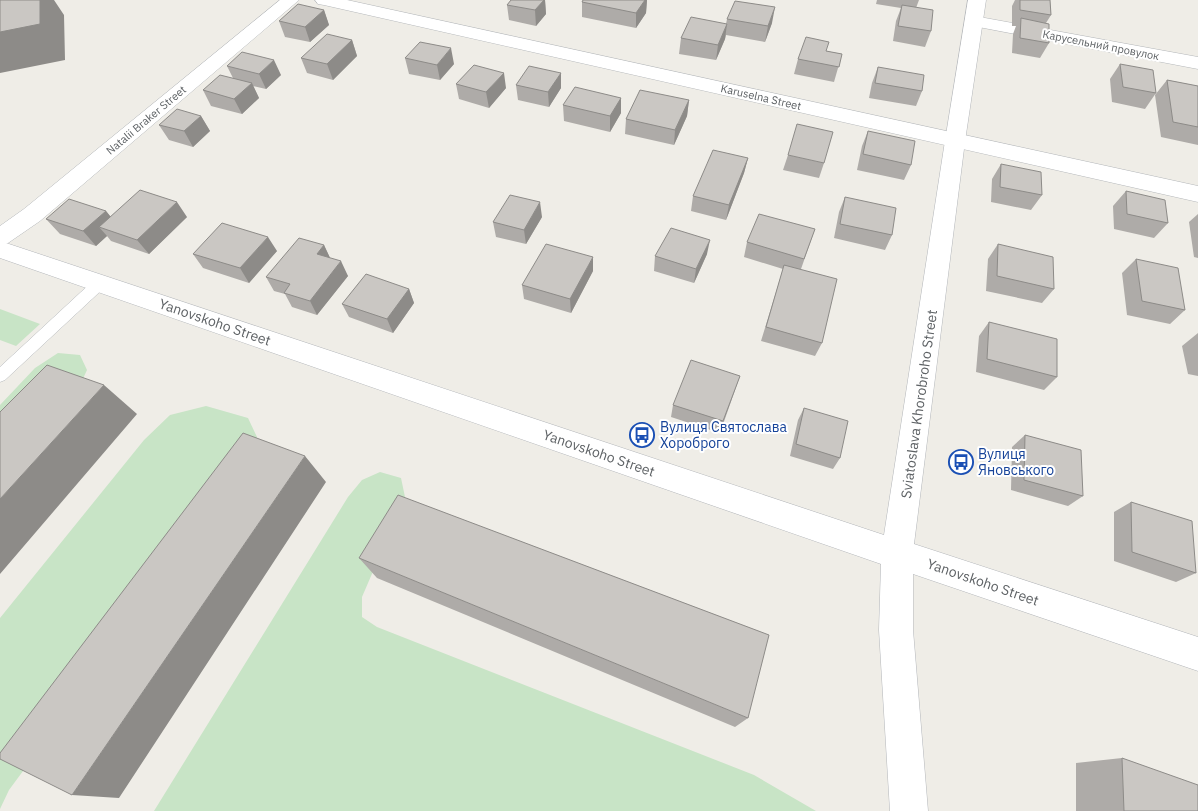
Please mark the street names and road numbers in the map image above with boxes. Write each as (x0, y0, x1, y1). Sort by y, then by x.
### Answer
street label: Карусельний провулок (1041, 27, 1161, 63)
street label: Karuselna Street (719, 81, 803, 113)
street label: Natalii Braker Street (103, 82, 189, 157)
street label: Yanovskoho Street (157, 294, 273, 350)
street label: Sviatoslava Khorobroho Street (897, 308, 941, 499)
street label: Yanovskoho Street (541, 425, 657, 481)
street label: Yanovskoho Street (925, 554, 1041, 610)

